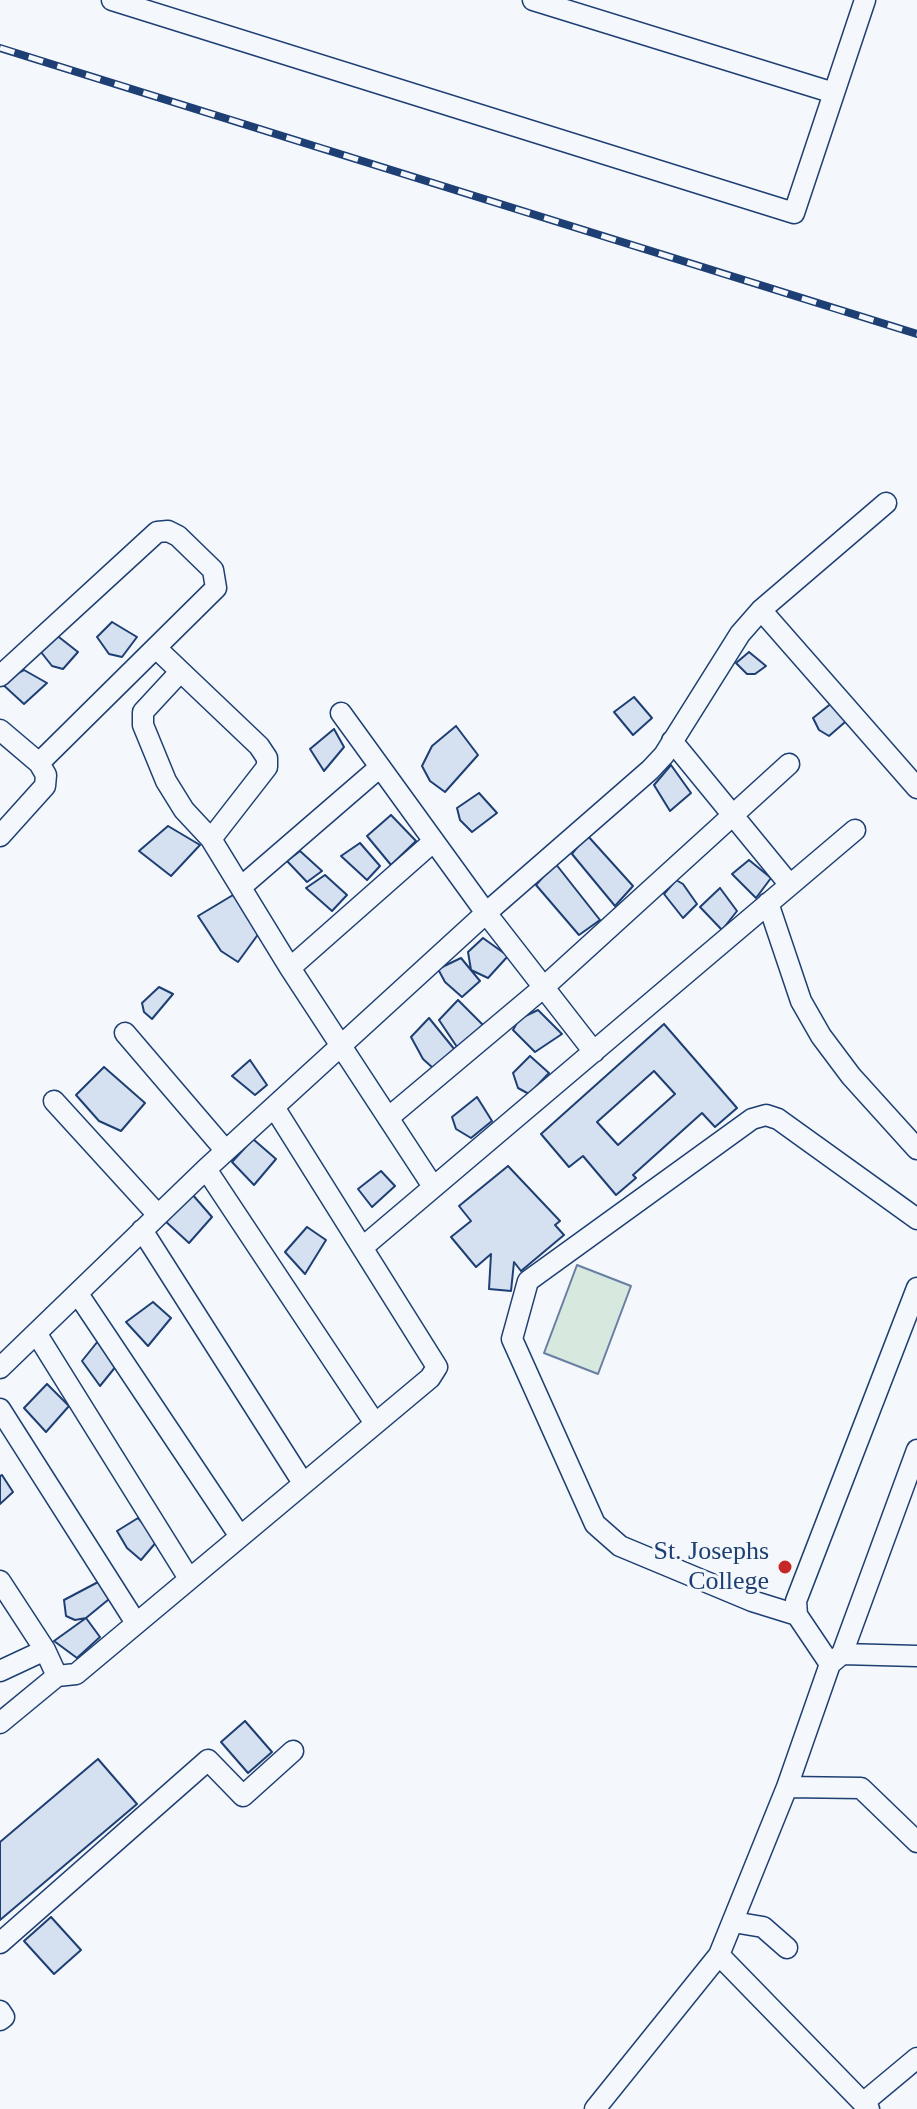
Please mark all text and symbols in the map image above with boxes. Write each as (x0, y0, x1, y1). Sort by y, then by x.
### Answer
place label: St. Josephs College (653, 1536, 769, 1598)
marker: St. Josephs College (776, 1558, 794, 1576)

